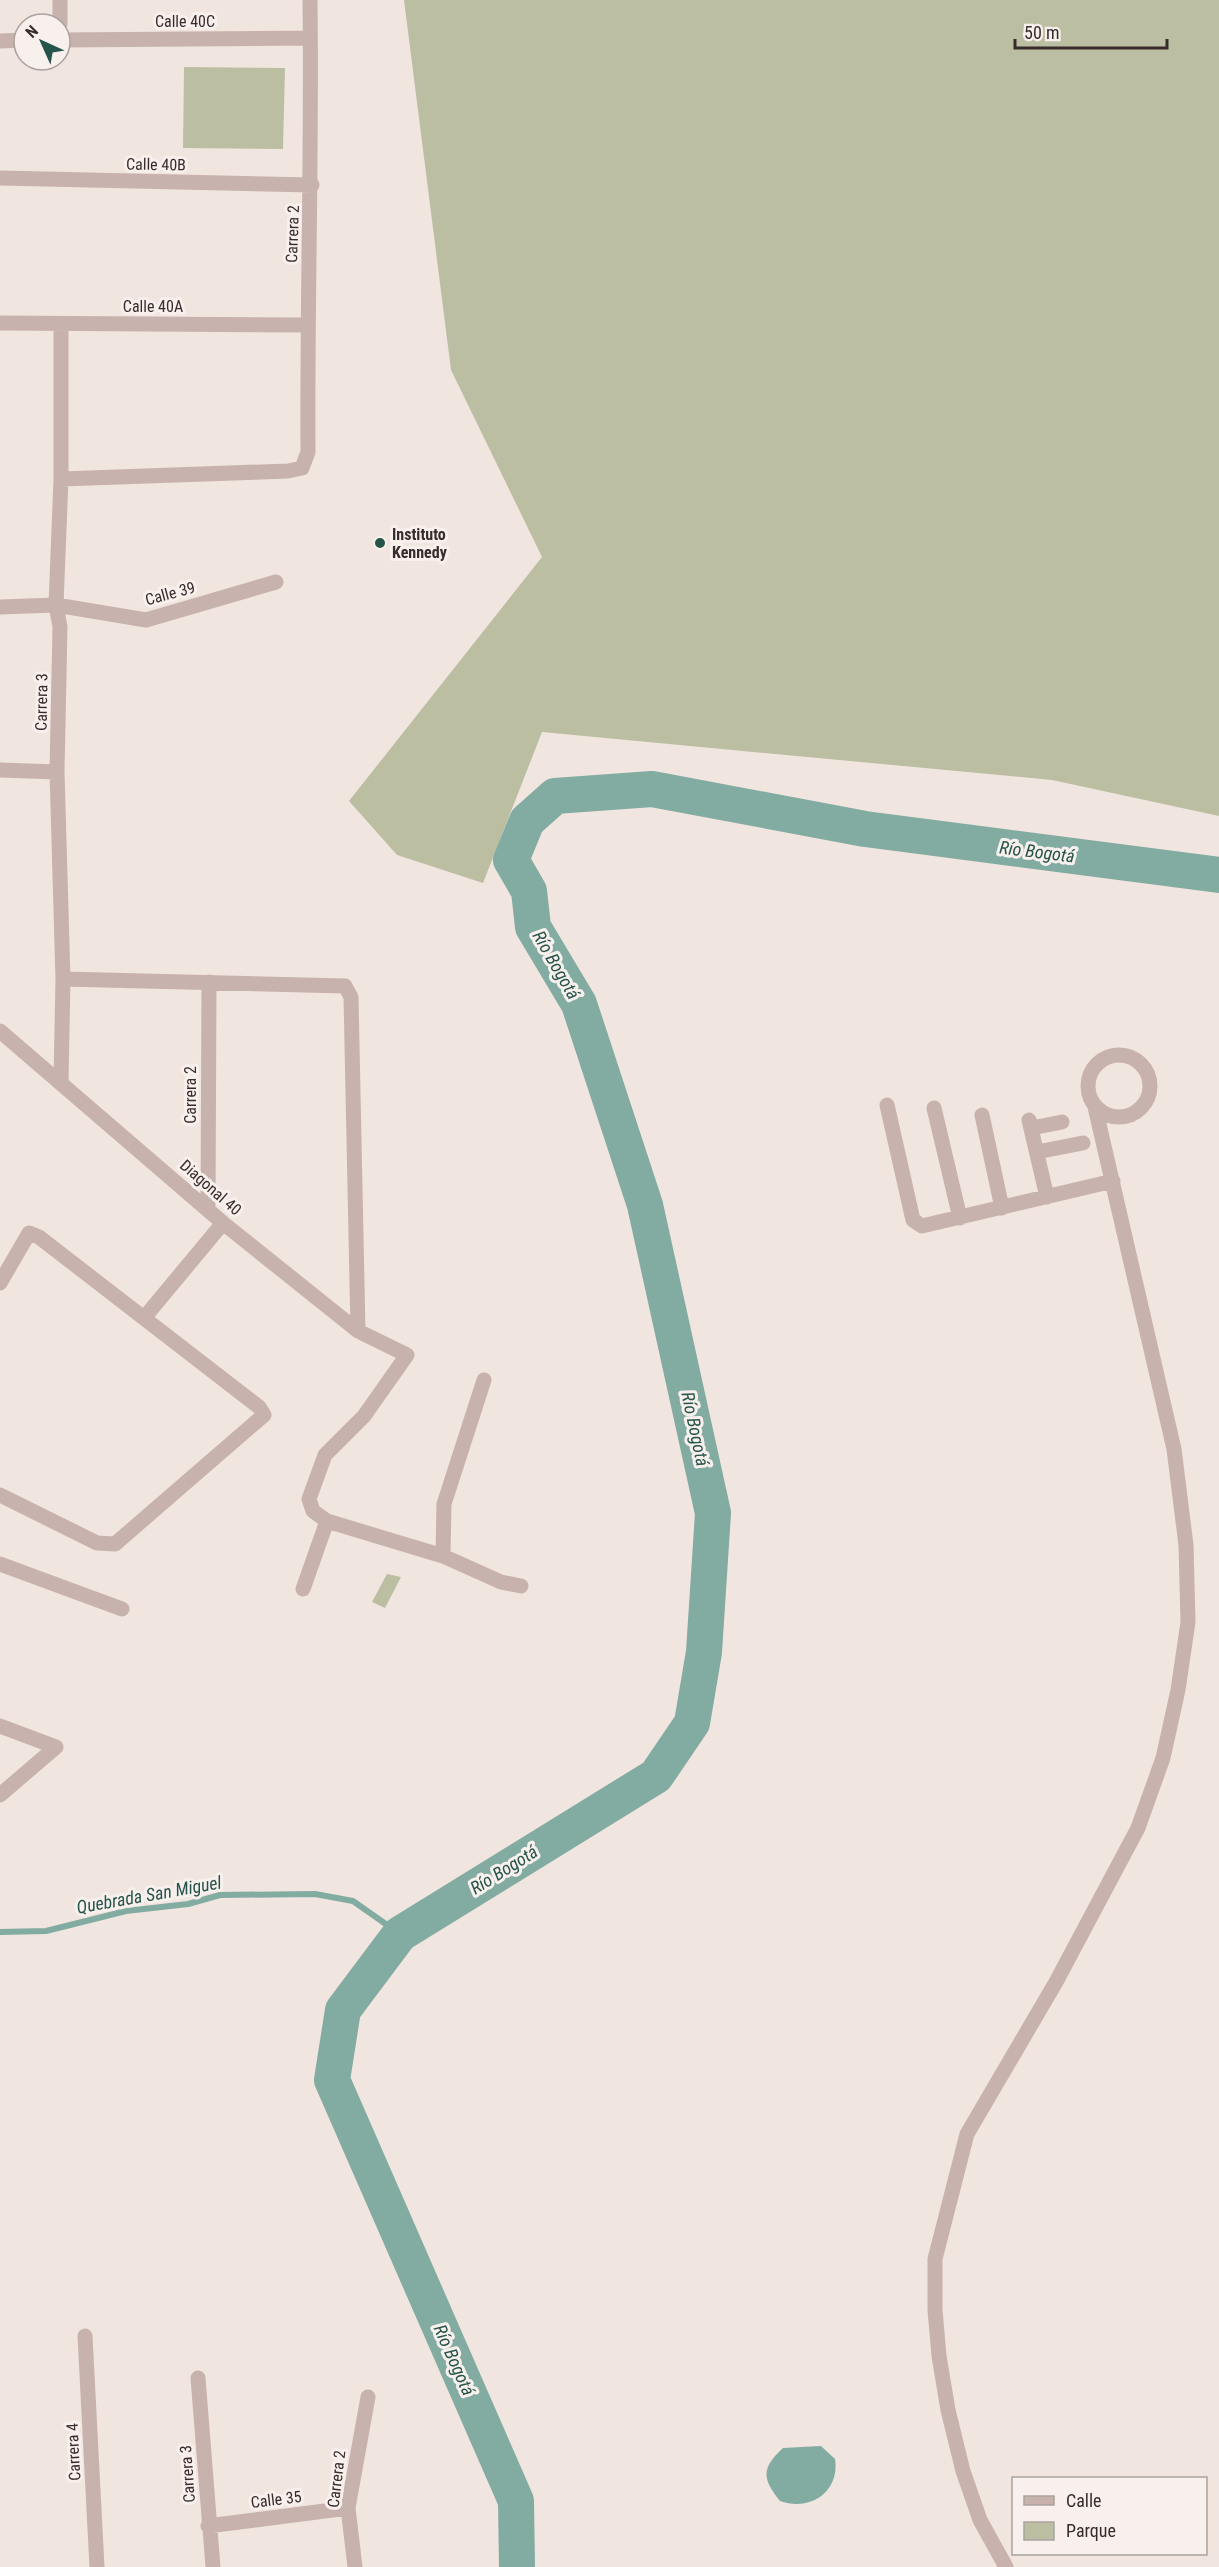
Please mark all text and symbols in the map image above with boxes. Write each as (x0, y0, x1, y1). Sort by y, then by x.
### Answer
north arrow (12, 12, 72, 72)
street label: Calle 40C (155, 12, 215, 31)
scale bar (1015, 12, 1166, 50)
text: N (22, 22, 42, 42)
text: 50 m (1024, 22, 1059, 43)
street label: Calle 40B (126, 154, 186, 175)
street label: Carrera 2 (282, 205, 303, 263)
street label: Calle 40A (123, 297, 183, 316)
place label: Instituto Kennedy (392, 525, 447, 562)
marker: Instituto Kennedy (373, 536, 387, 550)
street label: Calle 39 (143, 578, 197, 609)
street label: Carrera 3 (31, 673, 52, 731)
water label: Río Bogotá (998, 836, 1076, 867)
water label: Río Bogotá (528, 927, 585, 1003)
street label: Carrera 2 (181, 1066, 200, 1124)
street label: Diagonal 40 (176, 1156, 245, 1219)
water label: Río Bogotá (677, 1390, 714, 1469)
water label: Río Bogotá (466, 1840, 542, 1898)
water label: Quebrada San Miguel (75, 1871, 224, 1918)
water label: Río Bogotá (430, 2321, 480, 2399)
street label: Carrera 4 (62, 2423, 84, 2481)
street label: Carrera 3 (176, 2445, 199, 2503)
street label: Carrera 2 (324, 2449, 349, 2509)
legend (1012, 2477, 1207, 2555)
street label: Calle 35 (250, 2487, 303, 2512)
text: Calle (1066, 2490, 1102, 2511)
text: Parque (1066, 2520, 1116, 2541)

